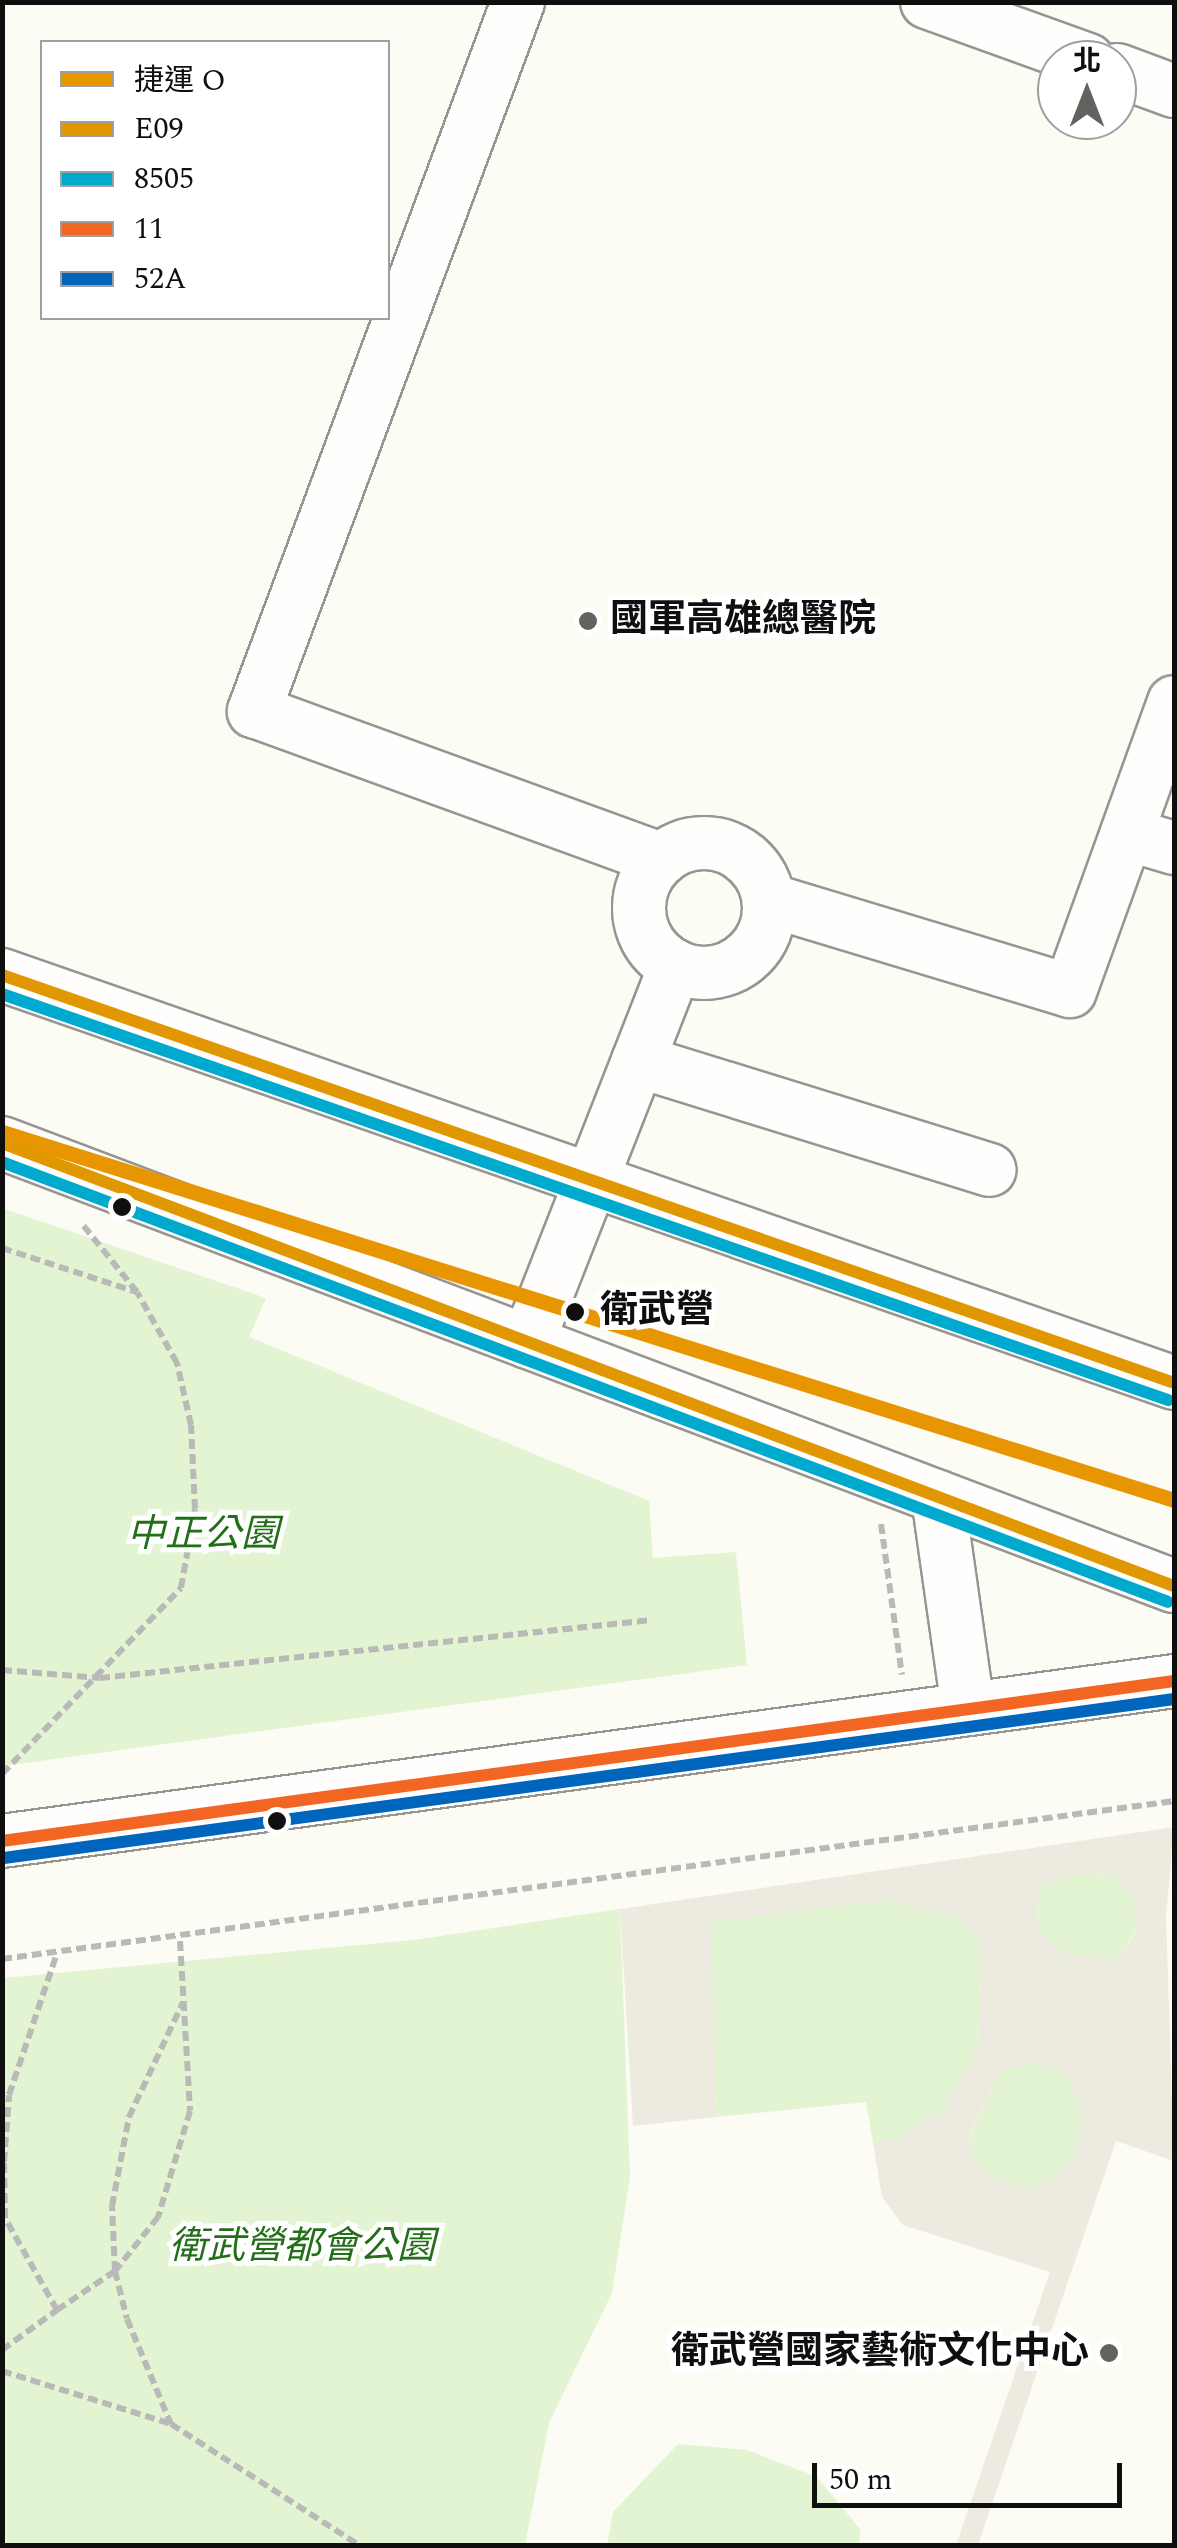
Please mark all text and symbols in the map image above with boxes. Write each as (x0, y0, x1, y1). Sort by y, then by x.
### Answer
legend (40, 40, 390, 320)
north arrow (1037, 40, 1137, 140)
text: 北 (1073, 40, 1101, 83)
text: 捷運 O (134, 58, 226, 104)
text: E09 (134, 106, 184, 152)
text: 8505 (134, 156, 194, 202)
text: 11 (134, 206, 164, 252)
text: 52A (134, 256, 187, 302)
place label: 國軍高雄總醫院 (610, 598, 876, 644)
marker: 國軍高雄總醫院 (575, 608, 601, 634)
unlabelled marker (112, 1197, 132, 1217)
place label: 衛武營 (600, 1289, 714, 1335)
marker: 衛武營 (559, 1296, 591, 1328)
park label: 中正公園 (127, 1513, 279, 1559)
unlabelled marker (267, 1811, 287, 1831)
park label: 衛武營都會公園 (169, 2225, 435, 2271)
place label: 衛武營國家藝術文化中心 (671, 2330, 1089, 2376)
marker: 衛武營國家藝術文化中心 (1098, 2342, 1120, 2364)
scale bar (817, 2443, 1127, 2505)
text: 50 m (829, 2457, 892, 2503)

